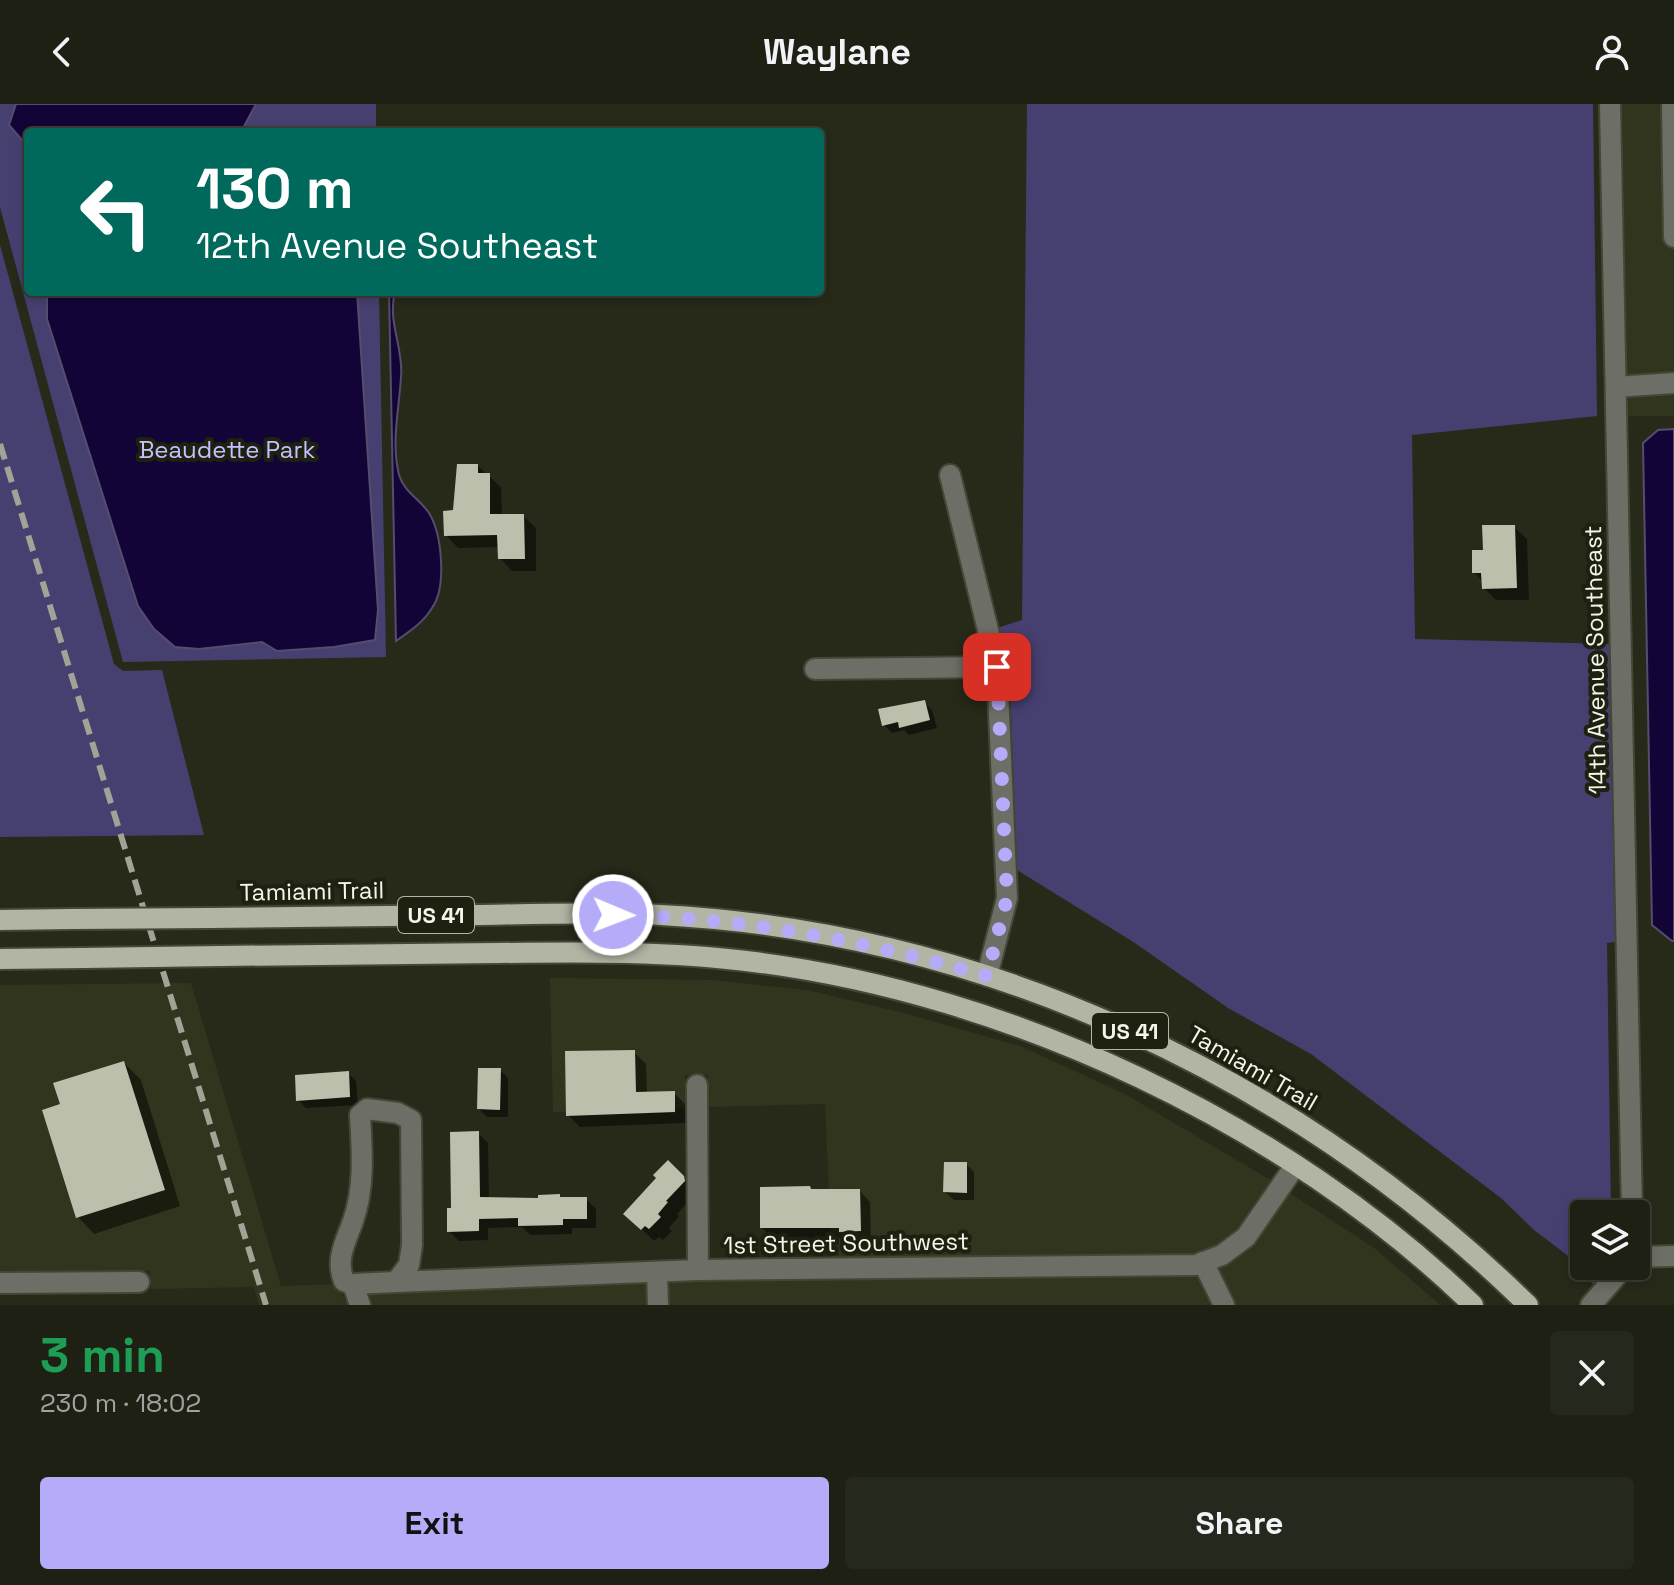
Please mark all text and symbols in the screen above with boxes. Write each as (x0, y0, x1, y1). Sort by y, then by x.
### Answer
text: Waylane (763, 29, 911, 75)
icon: back (40, 30, 84, 74)
icon: person (1590, 30, 1634, 74)
text: 130 m (196, 153, 354, 224)
icon: left (64, 160, 168, 264)
text: 12th Avenue Southeast (196, 223, 599, 269)
park label: Beaudette Park (139, 434, 316, 465)
street label: 14th Avenue Southeast (1577, 525, 1613, 795)
pin (963, 633, 1031, 701)
icon: arrive (975, 645, 1019, 689)
position arrow (571, 873, 655, 957)
street label: Tamiami Trail (239, 874, 385, 908)
road number: US 41 (398, 897, 474, 933)
road number: US 41 (1092, 1013, 1168, 1049)
street label: Tamiami Trail (1183, 1018, 1323, 1118)
map controls (1570, 1200, 1650, 1280)
button: layers (1570, 1200, 1650, 1280)
street label: 1st Street Southwest (723, 1225, 969, 1261)
text: 3 min (40, 1325, 165, 1386)
button: close (1550, 1331, 1634, 1415)
text: 230 m · 18:02 (40, 1386, 201, 1420)
button: Exit (40, 1477, 829, 1569)
button: Share (845, 1477, 1634, 1569)

